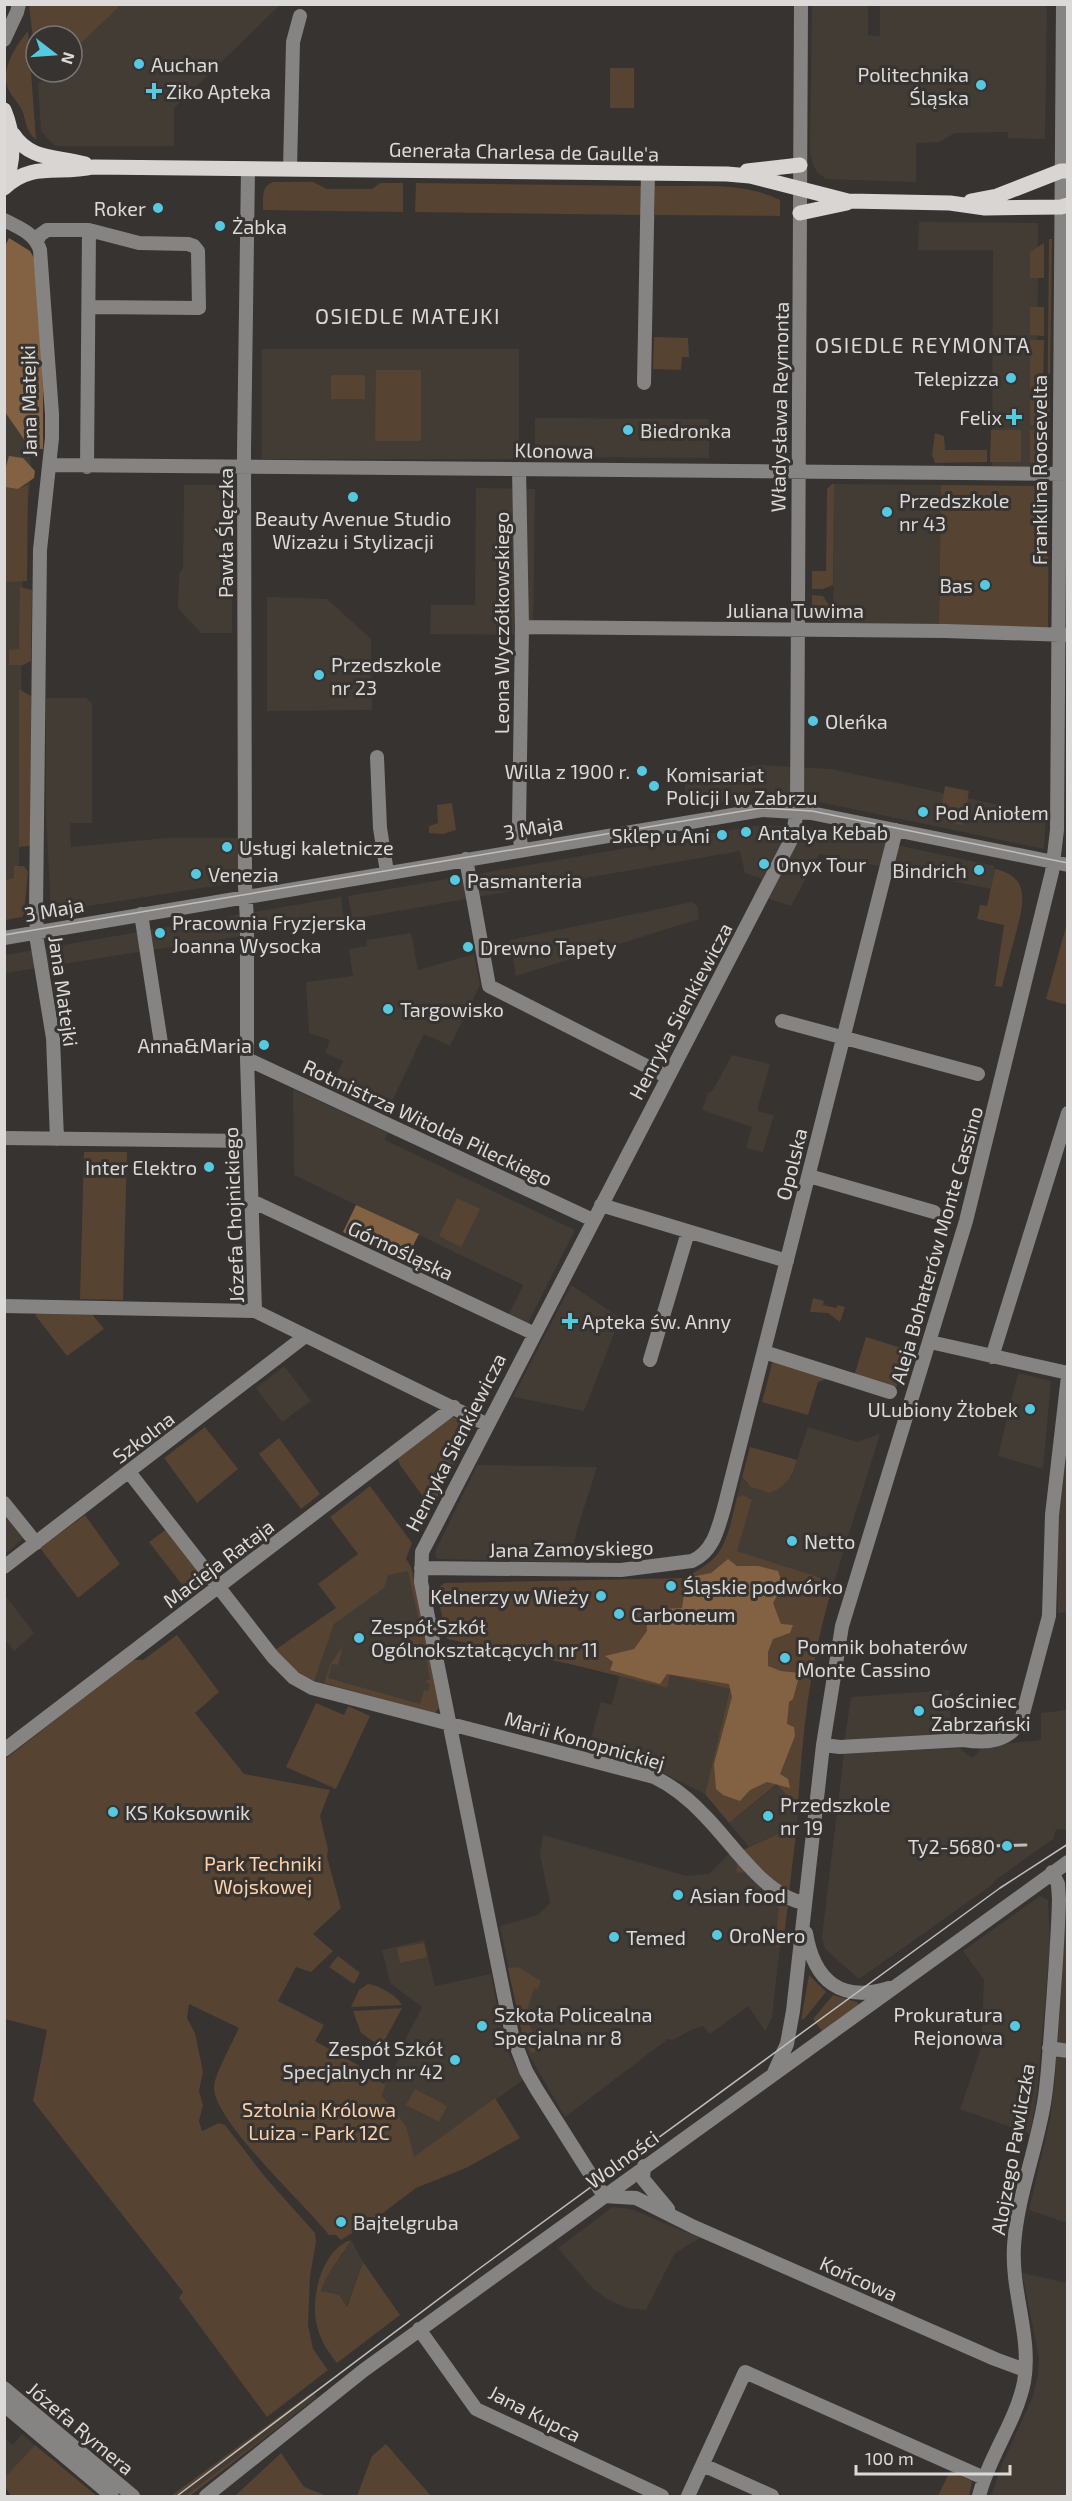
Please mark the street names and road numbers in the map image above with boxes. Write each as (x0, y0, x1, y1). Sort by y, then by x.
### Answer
street label: Generała Charlesa de Gaulle'a (389, 137, 659, 165)
street label: Władysława Reymonta (765, 301, 793, 513)
street label: Jana Matejki (15, 345, 41, 457)
street label: Franklina Roosevelta (1027, 375, 1051, 565)
street label: Klonowa (514, 437, 594, 463)
street label: Pawła Ślęczka (213, 468, 237, 598)
street label: Leona Wyczółkowskiego (489, 512, 513, 734)
street label: Juliana Tuwima (726, 598, 864, 622)
street label: 3 Maja (501, 810, 565, 844)
street label: 3 Maja (22, 892, 86, 926)
street label: Henryka Sienkiewicza (623, 918, 737, 1104)
street label: Jana Matejki (44, 934, 84, 1048)
street label: Rotmistrza Witolda Pileckiego (300, 1054, 556, 1190)
street label: Aleja Bohaterów Monte Cassino (885, 1103, 987, 1387)
street label: Opolska (770, 1125, 812, 1203)
street label: Józefa Chojnickiego (218, 1127, 248, 1303)
street label: Górnośląska (345, 1215, 457, 1285)
street label: Henryka Sienkiewicza (400, 1349, 510, 1535)
street label: Szkolna (107, 1406, 179, 1468)
street label: Macieja Rataja (158, 1514, 278, 1612)
street label: Jana Zamoyskiego (488, 1535, 654, 1561)
street label: Marii Konopnickiej (502, 1706, 668, 1774)
street label: Alojzego Pawliczka (985, 2061, 1039, 2237)
street label: Wolności (581, 2125, 663, 2193)
street label: Końcowa (816, 2250, 902, 2306)
street label: Józefa Rymera (23, 2376, 139, 2480)
street label: Jana Kupca (485, 2380, 585, 2446)

